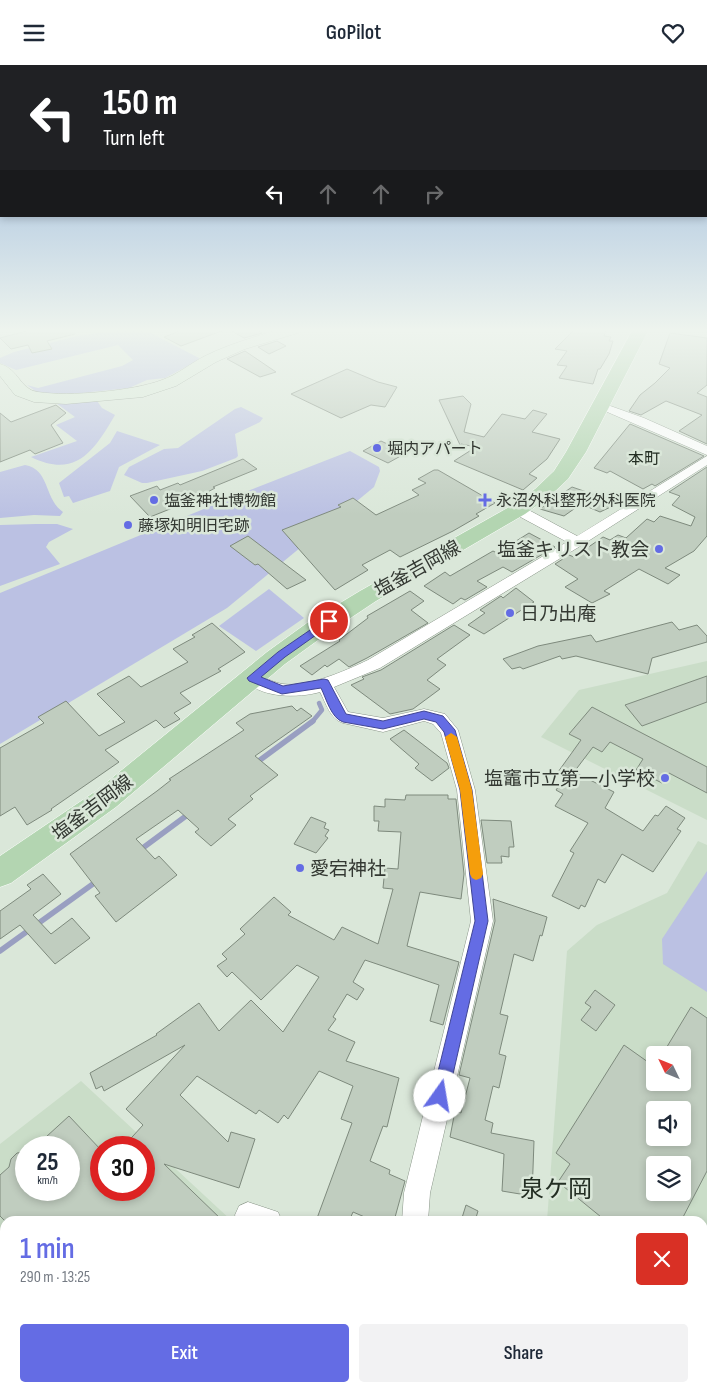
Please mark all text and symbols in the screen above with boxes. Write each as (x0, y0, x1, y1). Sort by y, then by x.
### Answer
icon: menu (20, 19, 48, 47)
text: GoPilot (326, 19, 381, 46)
icon: heart (659, 19, 687, 47)
text: 150 m (103, 82, 177, 125)
icon: left (20, 85, 85, 150)
text: Turn left (103, 125, 165, 152)
icon: left (261, 180, 289, 208)
icon: ahead (314, 180, 342, 208)
icon: ahead (367, 180, 395, 208)
icon: right (420, 180, 448, 208)
place label: 堀内アパート (387, 440, 483, 459)
marker: 堀内アパート (371, 442, 383, 454)
district label: 本町 (628, 450, 660, 469)
place label: 塩釜神社博物館 (164, 492, 276, 511)
place label: 永沼外科整形外科医院 (496, 492, 656, 511)
marker: 永沼外科整形外科医院 (478, 493, 492, 507)
marker: 塩釜神社博物館 (148, 494, 160, 506)
place label: 藤塚知明旧宅跡 (138, 517, 250, 536)
marker: 藤塚知明旧宅跡 (122, 519, 134, 531)
street label: 塩釜吉岡線 (371, 536, 465, 602)
place label: 塩釜キリスト教会 (497, 539, 649, 562)
marker: 塩釜キリスト教会 (653, 543, 665, 555)
pin (308, 600, 350, 642)
place label: 日乃出庵 (520, 603, 596, 626)
icon: arrive (315, 607, 343, 635)
marker: 日乃出庵 (504, 607, 516, 619)
place label: 塩竈市立第一小学校 (484, 768, 655, 791)
street label: 塩釜吉岡線 (48, 770, 138, 846)
marker: 塩竈市立第一小学校 (659, 772, 671, 784)
place label: 愛宕神社 (310, 858, 386, 881)
marker: 愛宕神社 (294, 862, 306, 874)
north arrow (646, 1046, 691, 1091)
map controls (646, 1046, 691, 1201)
position arrow (413, 1069, 465, 1121)
button: sound (646, 1101, 691, 1146)
speed limit sign: 30 (90, 1136, 155, 1201)
text: 25 (37, 1147, 58, 1178)
button: layers (646, 1156, 691, 1201)
text: km/h (37, 1173, 58, 1188)
district label: 泉ケ岡 (520, 1175, 592, 1204)
text: 1 min (20, 1231, 75, 1267)
button: close (636, 1233, 688, 1285)
text: 290 m · 13:25 (20, 1268, 90, 1287)
button: Exit (20, 1324, 349, 1382)
button: Share (359, 1324, 688, 1382)

